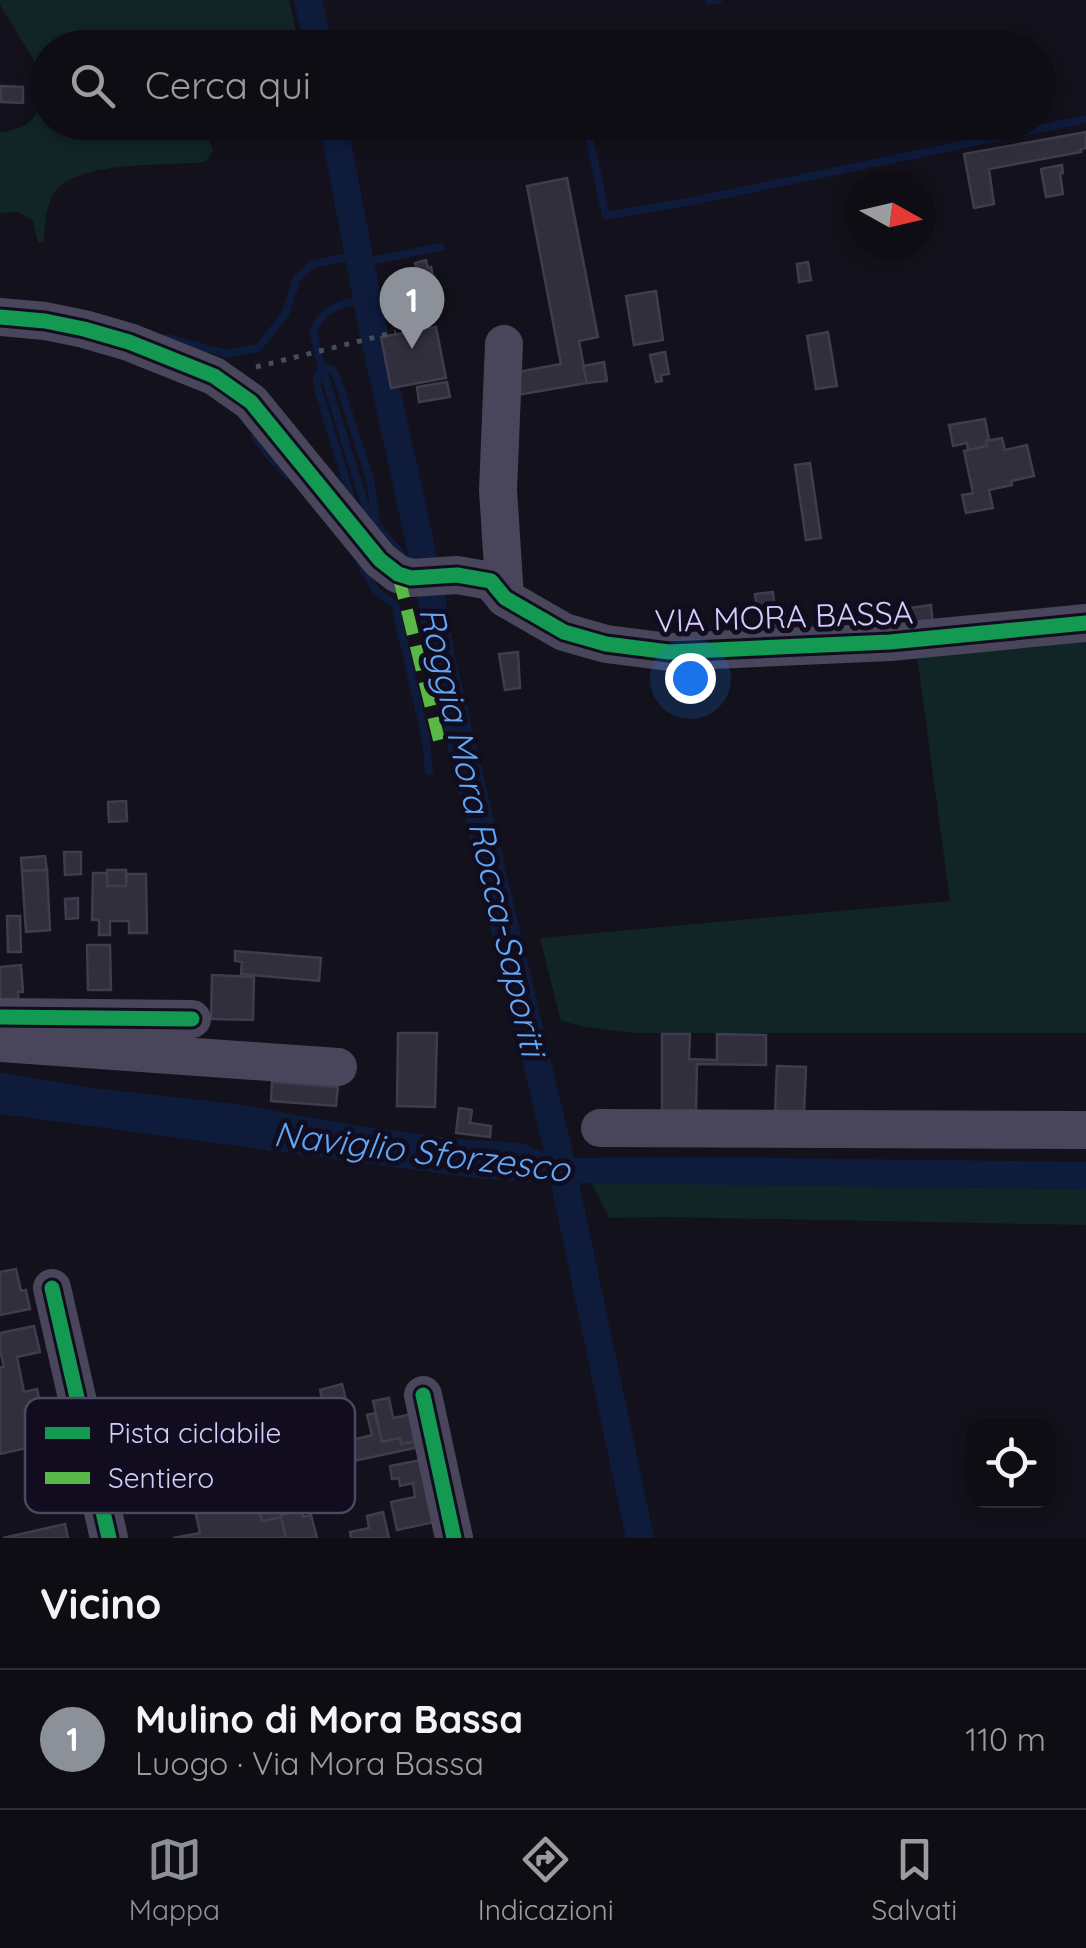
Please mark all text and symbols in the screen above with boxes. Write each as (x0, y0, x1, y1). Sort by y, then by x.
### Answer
search box (30, 30, 1056, 140)
icon: search (65, 58, 120, 113)
text: Cerca qui (145, 61, 311, 109)
north arrow (846, 170, 936, 260)
pin: 1 (380, 266, 444, 349)
street label: VIA MORA BASSA (654, 591, 914, 641)
water label: Roggia Mora Rocca-Saporiti (410, 602, 557, 1063)
your location (665, 653, 716, 704)
water label: Naviglio Sforzesco (272, 1111, 574, 1191)
legend (25, 1398, 355, 1513)
text: Pista ciclabile (108, 1415, 281, 1450)
map controls (966, 1418, 1056, 1508)
button: locate (966, 1418, 1056, 1508)
text: Sentiero (108, 1460, 214, 1495)
text: Vicino (40, 1577, 161, 1630)
text: Mulino di Mora Bassa (135, 1695, 523, 1743)
text: 1 (66, 1719, 79, 1759)
text: 110 m (965, 1719, 1046, 1759)
text: Luogo · Via Mora Bassa (135, 1743, 484, 1783)
tab: Mappa (129, 1832, 220, 1927)
tab: Indicazioni (478, 1832, 614, 1927)
tab: Salvati (871, 1832, 957, 1927)

